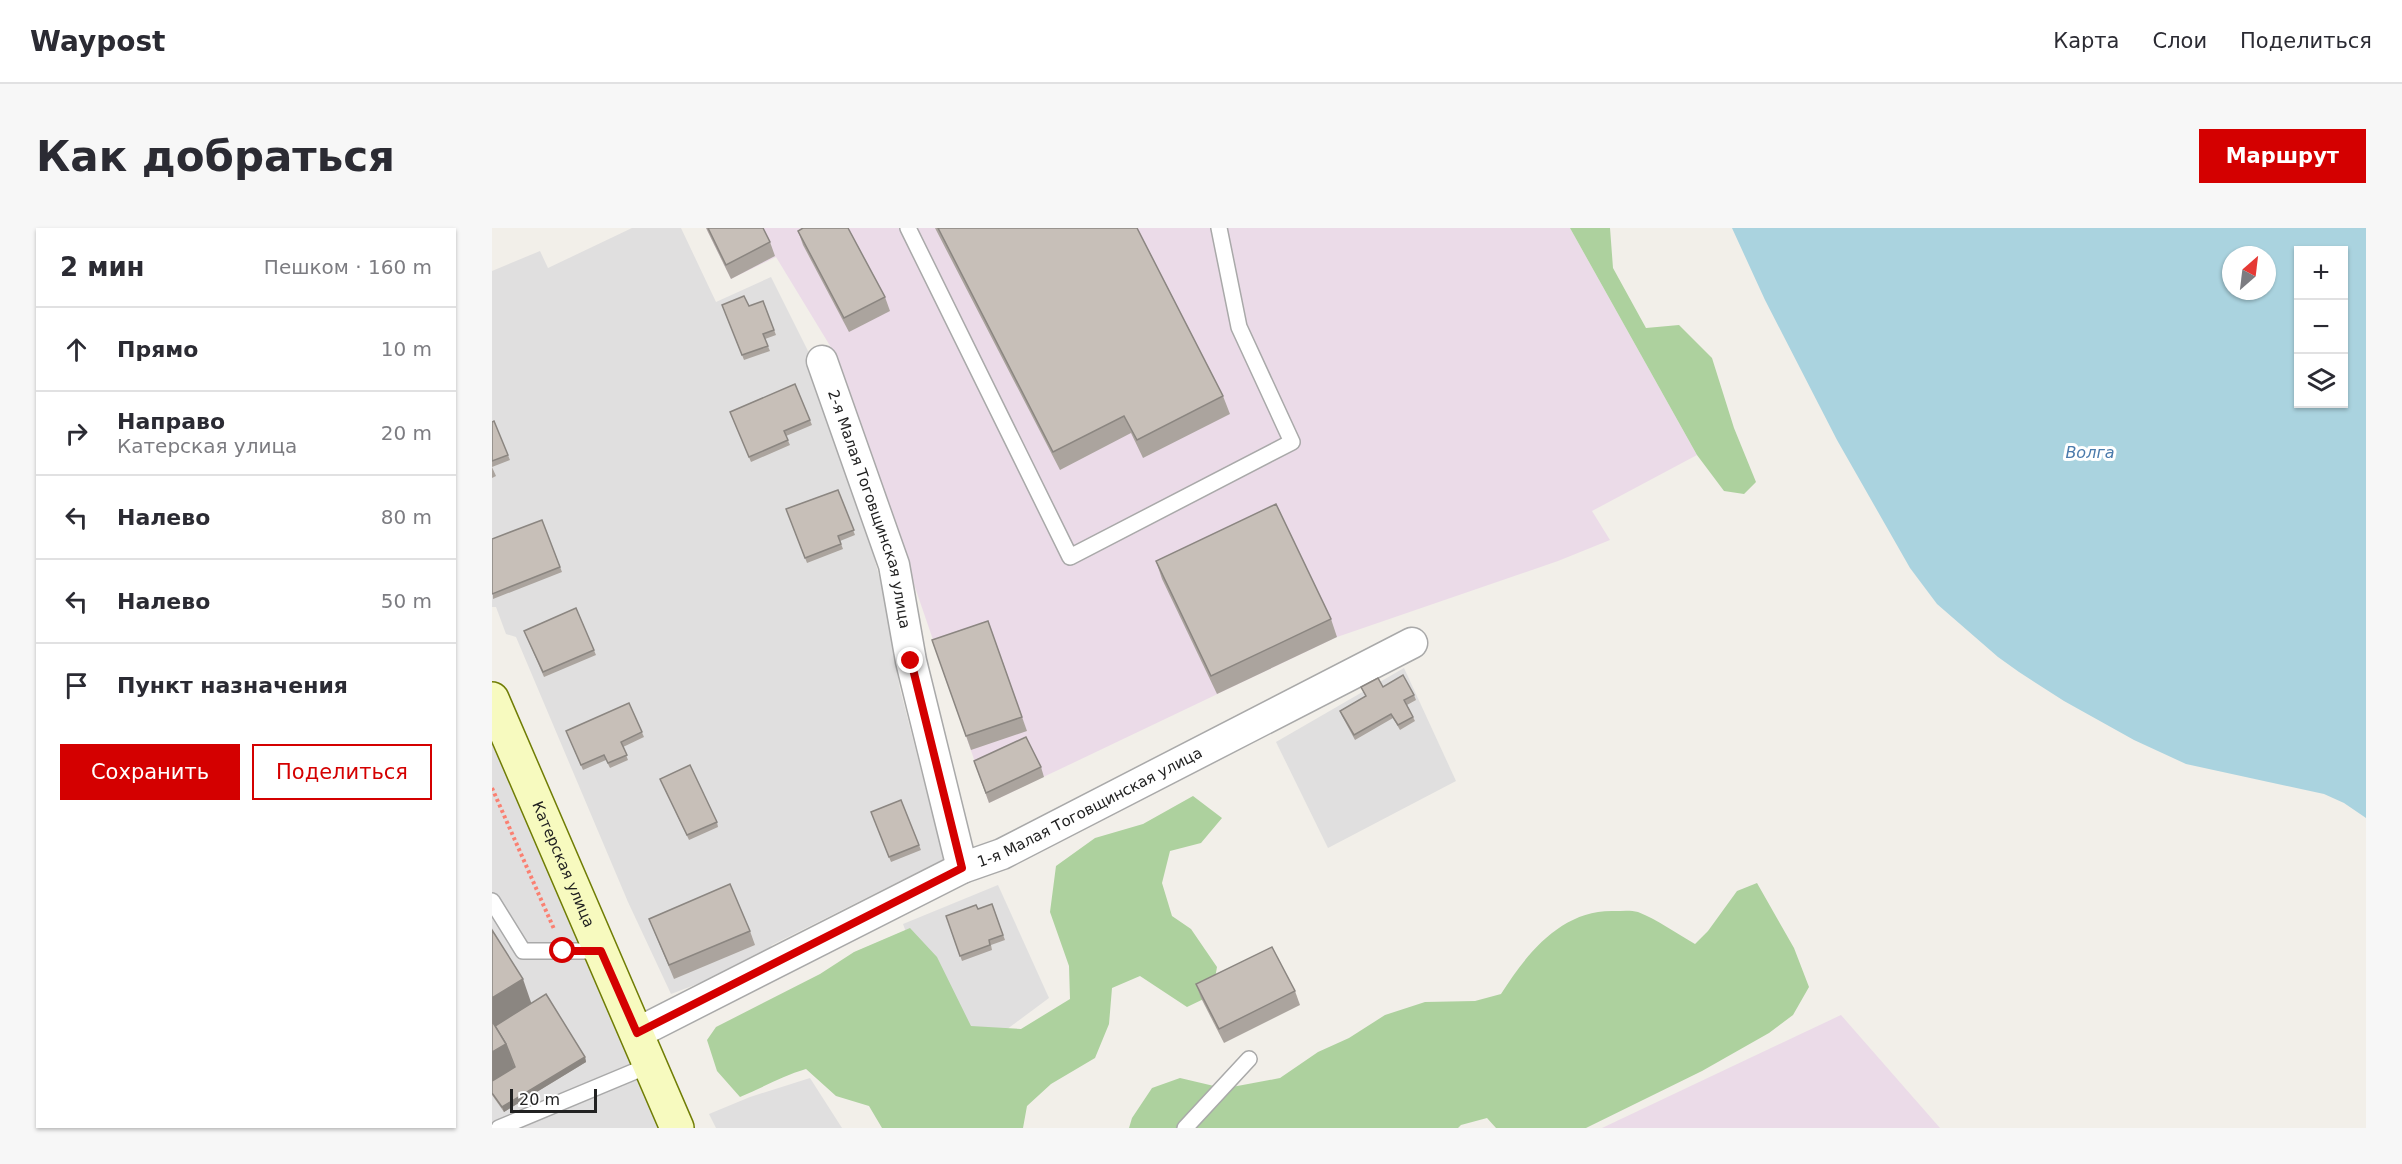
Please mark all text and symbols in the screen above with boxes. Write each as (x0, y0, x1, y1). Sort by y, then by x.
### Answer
text: Waypost (30, 25, 166, 58)
text: Карта (2053, 29, 2119, 53)
text: Слои (2152, 29, 2207, 53)
text: Поделиться (2240, 29, 2372, 53)
button: Маршрут (2199, 129, 2366, 183)
text: Как добраться (36, 132, 395, 181)
north arrow (2222, 246, 2276, 300)
map controls (2294, 246, 2348, 408)
button: + (2294, 246, 2348, 300)
text: 2 мин (60, 252, 145, 282)
text: Пешком · 160 m (264, 255, 432, 279)
button: − (2294, 300, 2348, 354)
icon: ahead (60, 333, 93, 366)
text: Прямо (117, 337, 198, 362)
text: 10 m (381, 337, 432, 361)
button: layers (2294, 354, 2348, 408)
street label: 2-я Малая Тоговщинская улица (824, 387, 914, 630)
text: Направо (117, 409, 225, 434)
icon: right (60, 417, 93, 450)
text: 20 m (381, 421, 432, 445)
text: Катерская улица (117, 434, 297, 458)
water label: Волга (2065, 443, 2115, 462)
icon: left (60, 501, 93, 534)
text: Налево (117, 505, 210, 530)
text: 80 m (381, 505, 432, 529)
icon: left (60, 585, 93, 618)
text: Налево (117, 589, 210, 614)
text: 50 m (381, 589, 432, 613)
route end (897, 647, 923, 673)
icon: arrive (60, 669, 93, 702)
text: Пункт назначения (117, 673, 348, 698)
button: Сохранить (60, 744, 240, 800)
button: Поделиться (252, 744, 432, 800)
street label: 1-я Малая Тоговщинская улица (975, 744, 1205, 871)
street label: Катерская улица (528, 799, 598, 930)
route start (549, 937, 575, 963)
scale bar (510, 1086, 597, 1114)
text: 20 m (519, 1090, 560, 1109)

